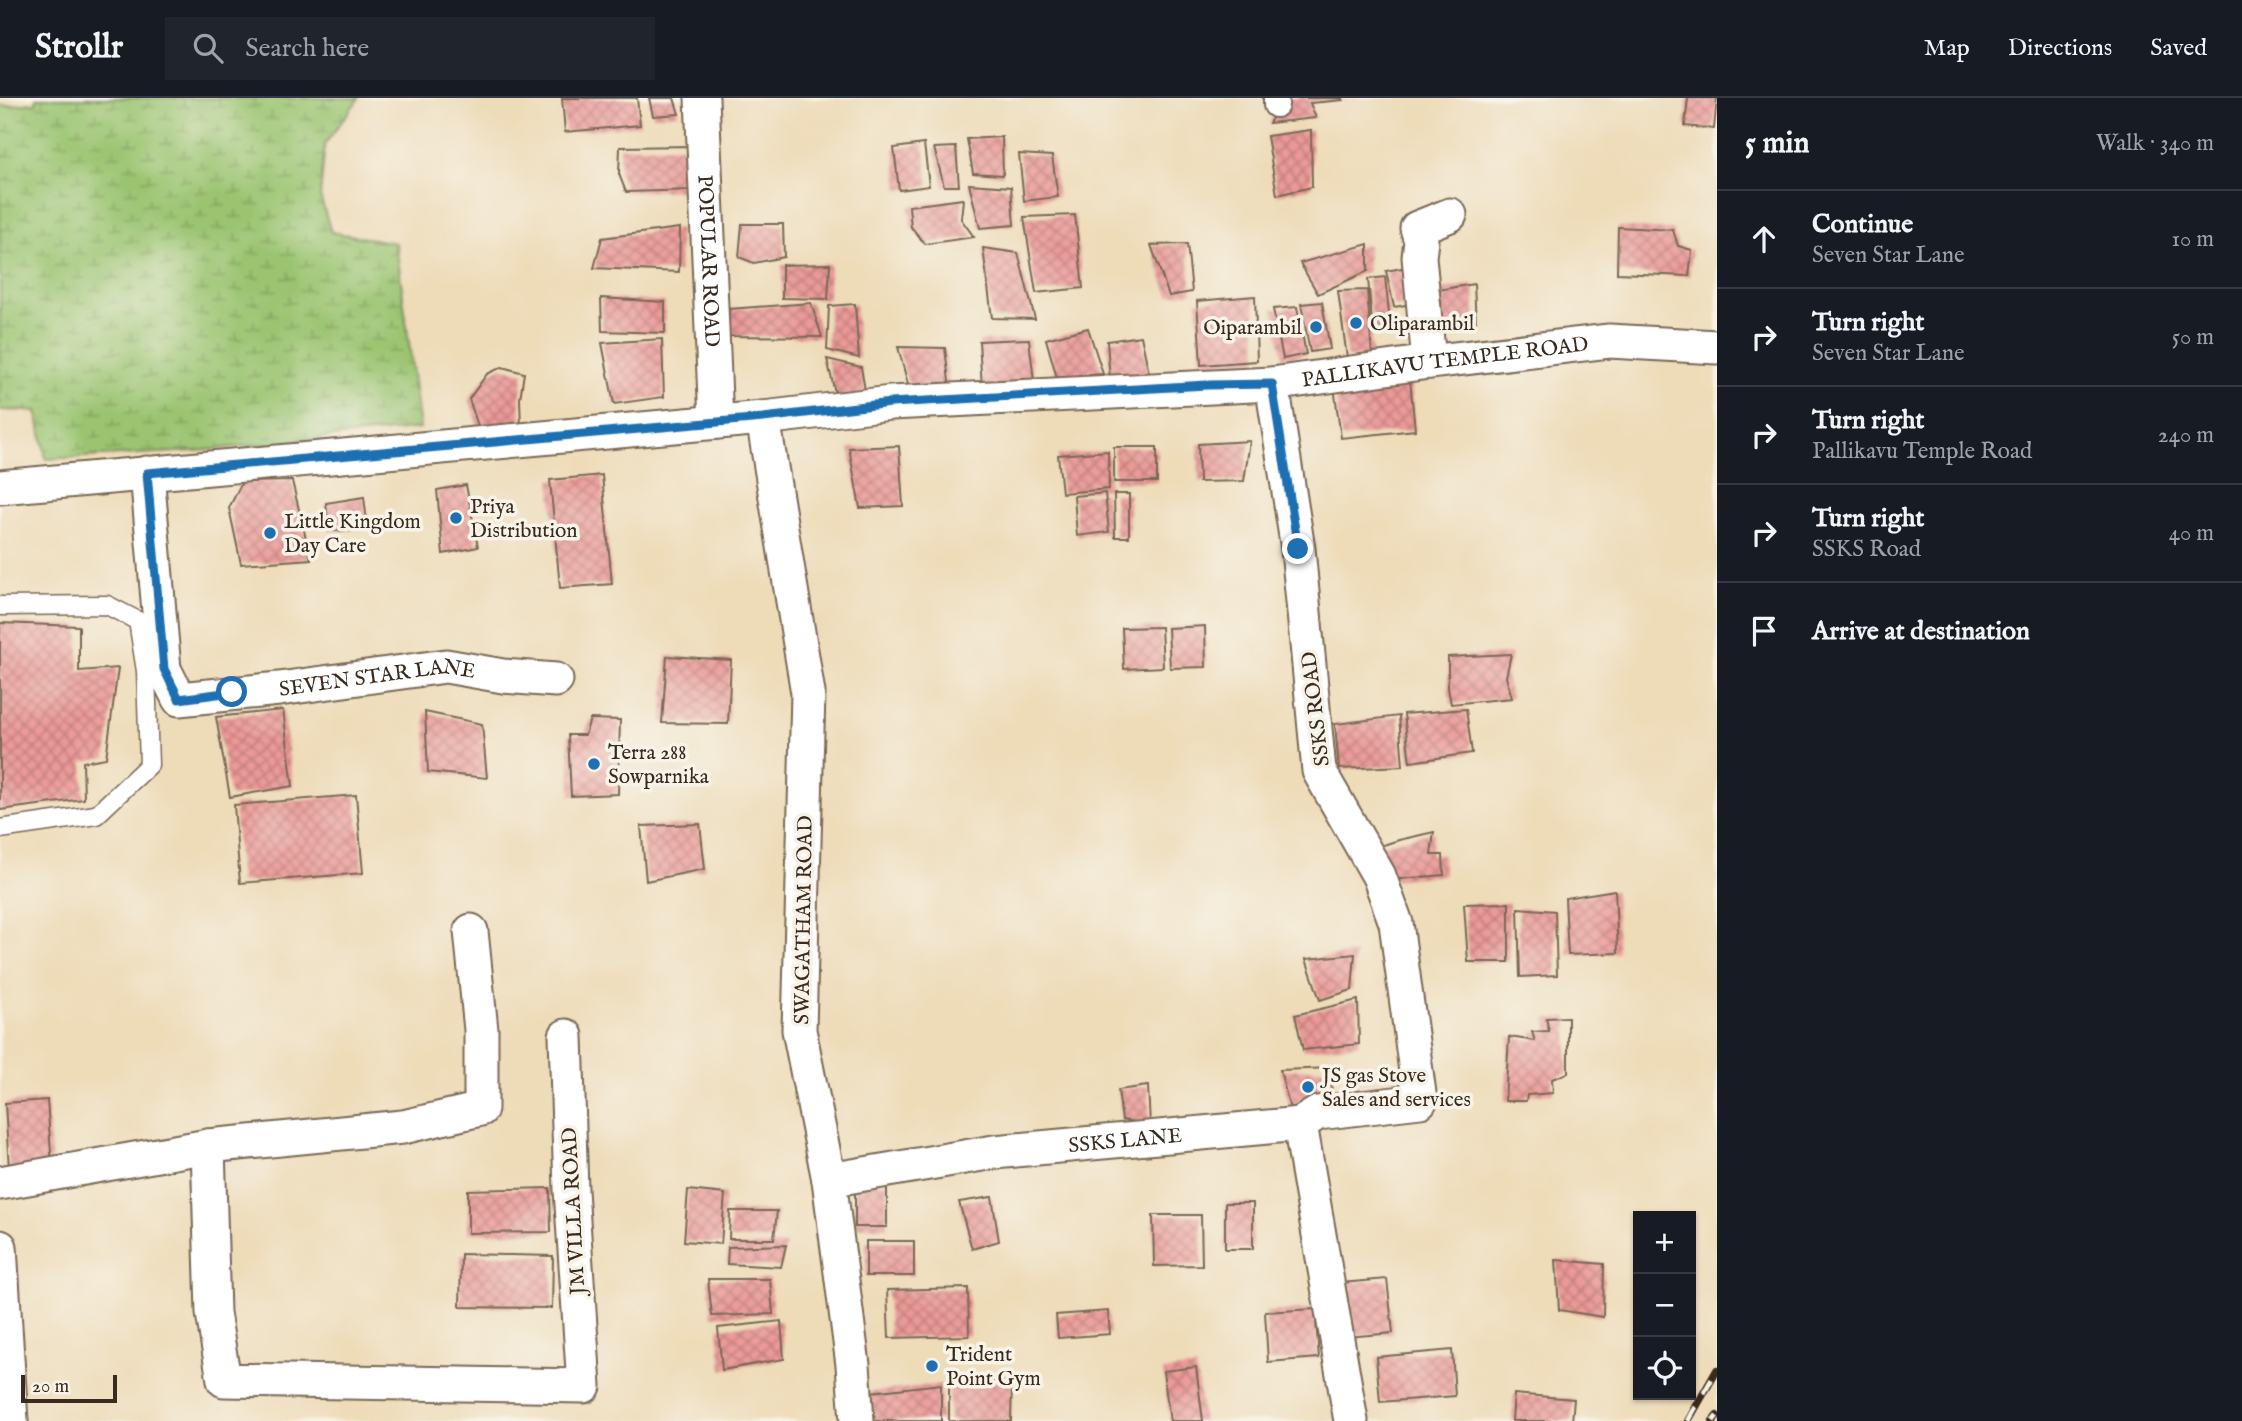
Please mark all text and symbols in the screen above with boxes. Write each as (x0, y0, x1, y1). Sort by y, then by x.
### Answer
search box (165, 17, 655, 80)
text: Strollr (35, 27, 123, 69)
icon: search (189, 29, 227, 67)
text: Search here (245, 32, 369, 65)
text: Map (1924, 33, 1970, 64)
text: Directions (2008, 33, 2112, 64)
text: Saved (2150, 33, 2207, 64)
text: 5 min (1745, 125, 1810, 163)
text: Walk · 340 m (2096, 129, 2214, 158)
street label: POPULAR ROAD (690, 174, 725, 348)
text: Continue (1812, 208, 1913, 241)
icon: ahead (1745, 220, 1783, 258)
text: 10 m (2171, 225, 2214, 254)
text: Seven Star Lane (1812, 241, 1964, 270)
text: Turn right (1812, 306, 1925, 339)
place label: Oliparambil (1370, 311, 1475, 338)
place label: Oiparambil (1203, 315, 1302, 342)
marker: Oliparambil (1348, 315, 1364, 331)
icon: right (1745, 318, 1783, 356)
marker: Oiparambil (1308, 319, 1324, 335)
text: 50 m (2172, 323, 2214, 352)
street label: PALLIKAVU TEMPLE ROAD (1300, 331, 1590, 395)
text: Seven Star Lane (1812, 339, 1964, 368)
text: Turn right (1812, 404, 1925, 437)
icon: right (1745, 416, 1783, 454)
text: 240 m (2158, 421, 2214, 450)
text: Pallikavu Temple Road (1812, 437, 2032, 466)
place label: Priya Distribution (470, 494, 577, 545)
text: Turn right (1812, 502, 1925, 535)
place label: Little Kingdom Day Care (284, 509, 421, 560)
marker: Priya Distribution (448, 510, 464, 526)
icon: right (1745, 514, 1783, 552)
text: 40 m (2169, 519, 2214, 548)
marker: Little Kingdom Day Care (262, 525, 278, 541)
route end (1282, 533, 1313, 564)
text: SSKS Road (1812, 535, 1921, 564)
icon: arrive (1745, 612, 1783, 650)
text: Arrive at destination (1812, 615, 2030, 648)
street label: SSKS ROAD (1296, 650, 1337, 768)
street label: SEVEN STAR LANE (277, 654, 477, 704)
route start (216, 676, 247, 707)
place label: Terra 288 Sowparnika (608, 740, 710, 791)
marker: Terra 288 Sowparnika (586, 756, 602, 772)
street label: SWAGATHAM ROAD (789, 815, 820, 1025)
place label: JS gas Stove Sales and services (1320, 1063, 1471, 1114)
marker: JS gas Stove Sales and services (1300, 1079, 1316, 1095)
street label: SSKS LANE (1067, 1123, 1183, 1160)
street label: JM VILLA ROAD (557, 1126, 592, 1297)
map controls (1633, 1211, 1696, 1400)
button: + (1633, 1211, 1696, 1274)
button: − (1633, 1274, 1696, 1337)
button: locate (1633, 1337, 1696, 1400)
place label: Trident Point Gym (946, 1342, 1041, 1393)
marker: Trident Point Gym (924, 1358, 940, 1374)
scale bar (21, 1372, 117, 1404)
text: 20 m (32, 1375, 69, 1399)

